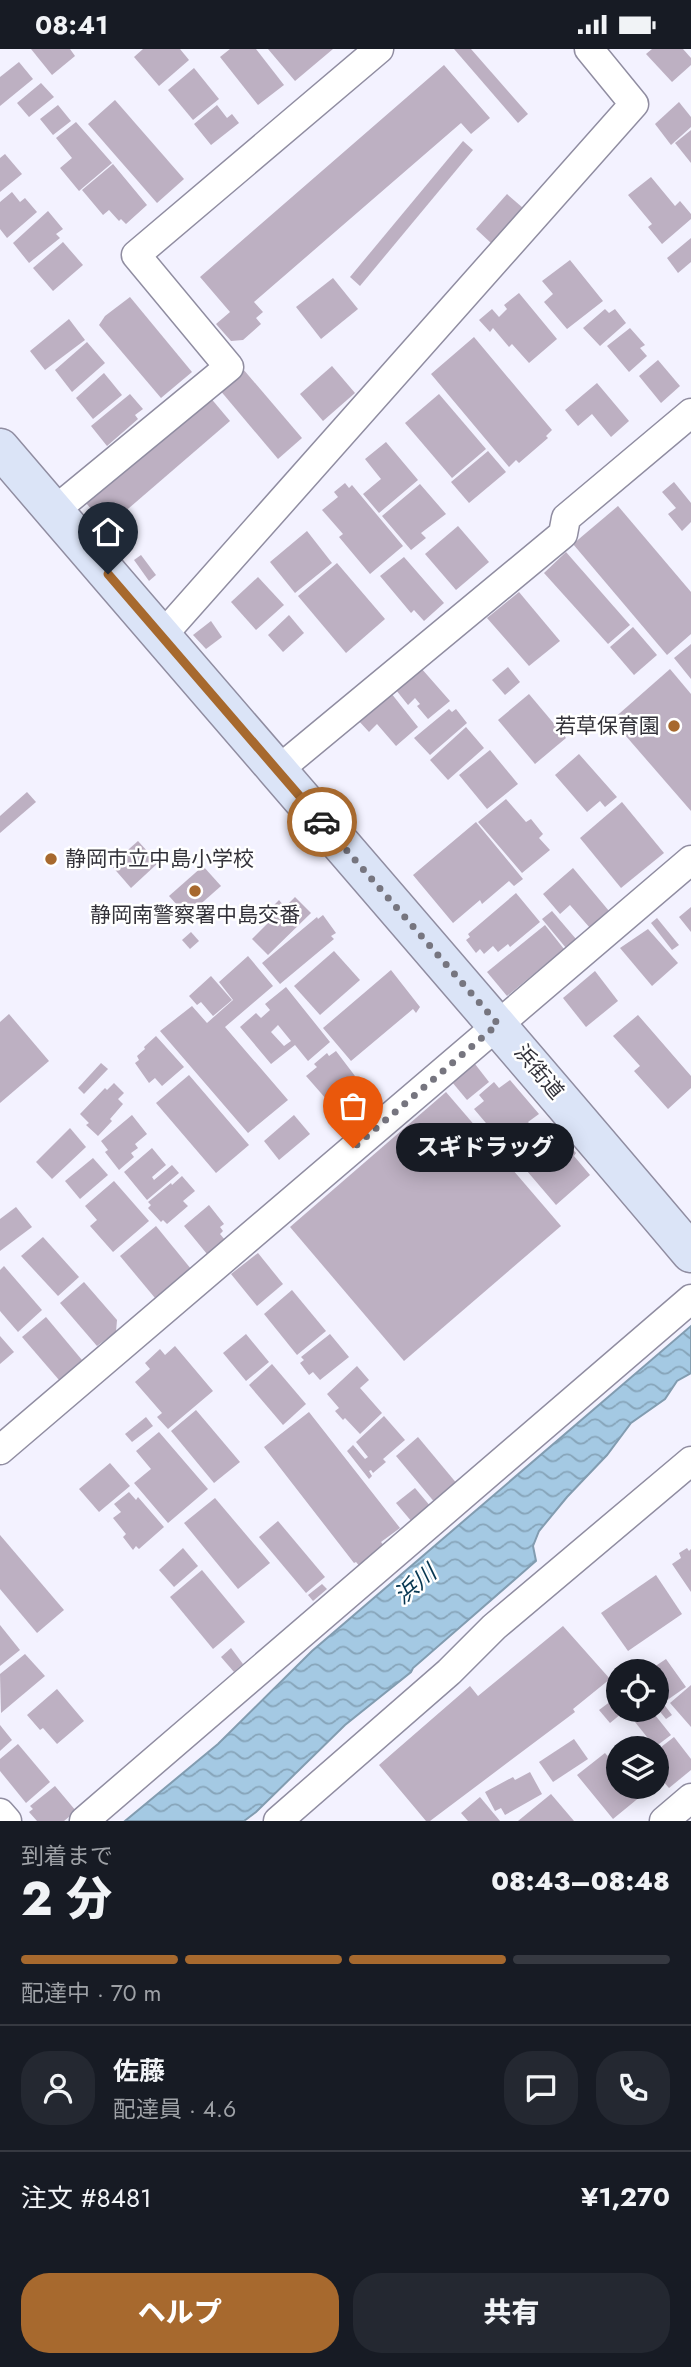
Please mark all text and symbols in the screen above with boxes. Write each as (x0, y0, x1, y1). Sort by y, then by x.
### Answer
text: 08:41 (35, 6, 108, 44)
pin (78, 502, 138, 574)
icon: home (89, 513, 127, 551)
place label: 若草保育園 (555, 711, 660, 741)
marker: 若草保育園 (666, 718, 682, 734)
courier (287, 787, 357, 857)
icon: car (303, 803, 341, 841)
place label: 静岡市立中島小学校 (65, 844, 254, 874)
marker: 静岡市立中島小学校 (43, 851, 59, 867)
marker: 静岡南警察署中島交番 (187, 883, 203, 899)
place label: 静岡南警察署中島交番 (90, 900, 300, 930)
street label: 浜街道 (507, 1038, 571, 1106)
pin (323, 1076, 383, 1148)
icon: bag (334, 1087, 372, 1125)
callout: スギドラッグ (395, 1123, 574, 1173)
text: スギドラッグ (416, 1130, 554, 1164)
water label: 浜川 (386, 1554, 446, 1612)
map controls (606, 1659, 669, 1799)
button: locate (606, 1659, 669, 1722)
button: layers (606, 1736, 669, 1799)
text: 到着まで (21, 1839, 113, 1873)
text: 08:43–08:48 (491, 1862, 670, 1900)
text: 2 分 (21, 1866, 112, 1932)
text: 配達中 · 70 m (21, 1976, 161, 2010)
button: person (21, 2051, 95, 2125)
button: chat (504, 2051, 578, 2125)
button: phone (596, 2051, 670, 2125)
text: 佐藤 (113, 2052, 165, 2090)
text: 配達員 · 4.6 (113, 2092, 236, 2126)
text: ¥1,270 (581, 2178, 670, 2216)
text: 注文 #8481 (21, 2179, 152, 2217)
button: ヘルプ (21, 2273, 339, 2353)
button: 共有 (353, 2273, 670, 2353)

